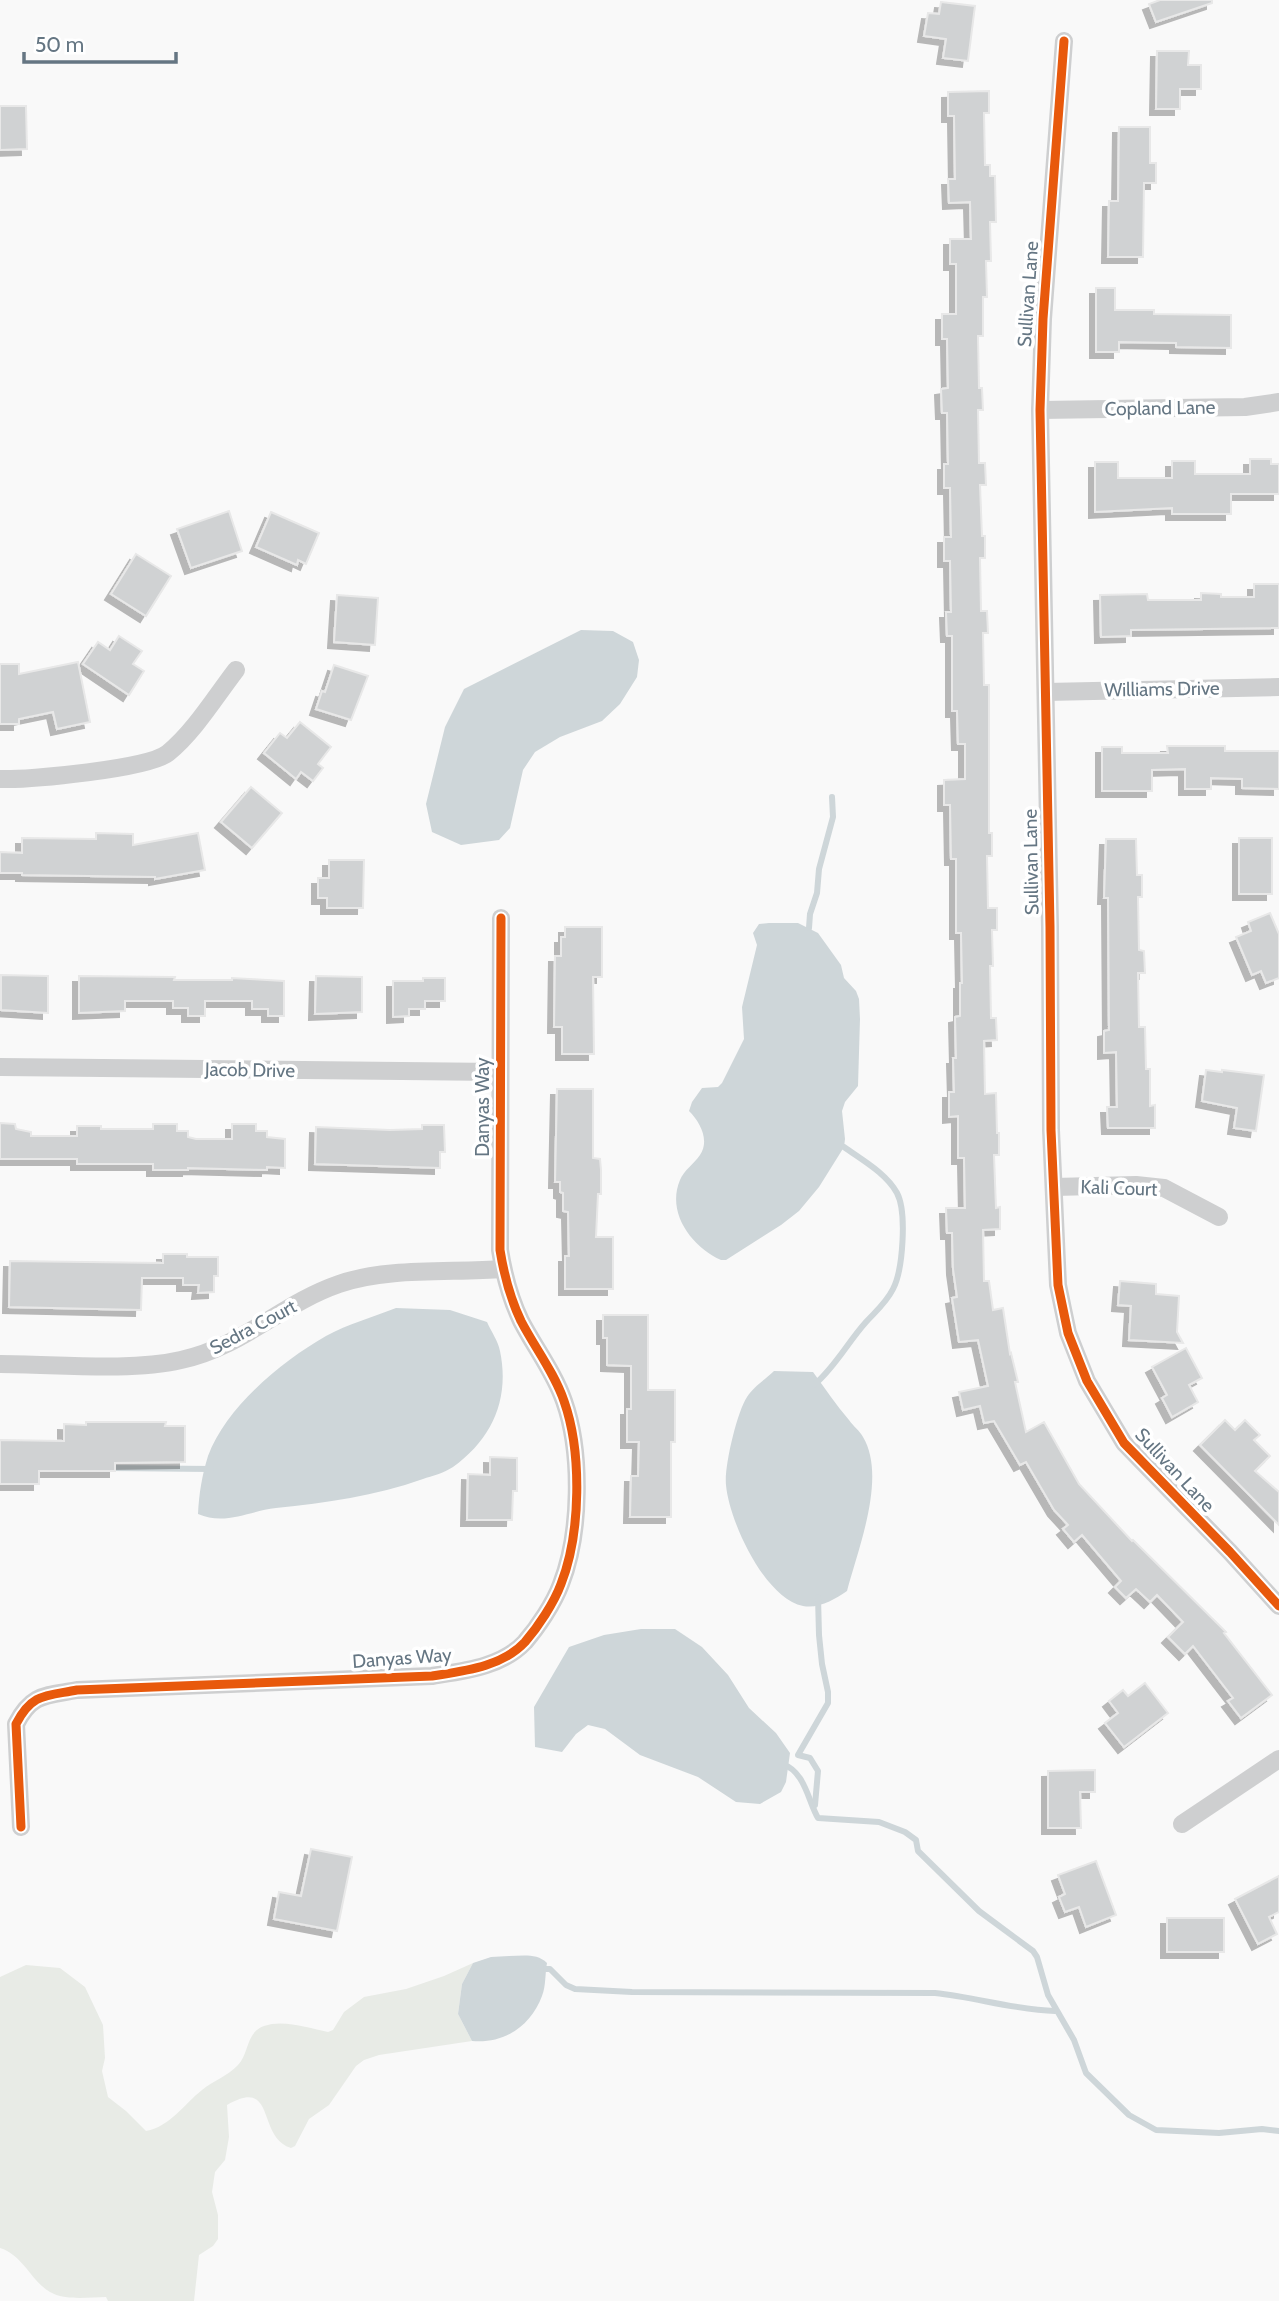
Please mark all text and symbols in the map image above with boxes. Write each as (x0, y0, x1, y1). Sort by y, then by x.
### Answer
scale bar (24, 21, 177, 65)
text: 50 m (35, 32, 84, 57)
street label: Sullivan Lane (1013, 240, 1043, 348)
street label: Copland Lane (1105, 396, 1216, 420)
street label: Williams Drive (1104, 676, 1220, 702)
street label: Sullivan Lane (1019, 808, 1043, 915)
street label: Danyas Way (471, 1057, 494, 1157)
street label: Jacob Drive (204, 1058, 296, 1082)
street label: Kali Court (1080, 1175, 1158, 1201)
street label: Sedra Court (206, 1294, 301, 1359)
street label: Sullivan Lane (1130, 1423, 1220, 1517)
street label: Danyas Way (352, 1643, 453, 1673)

